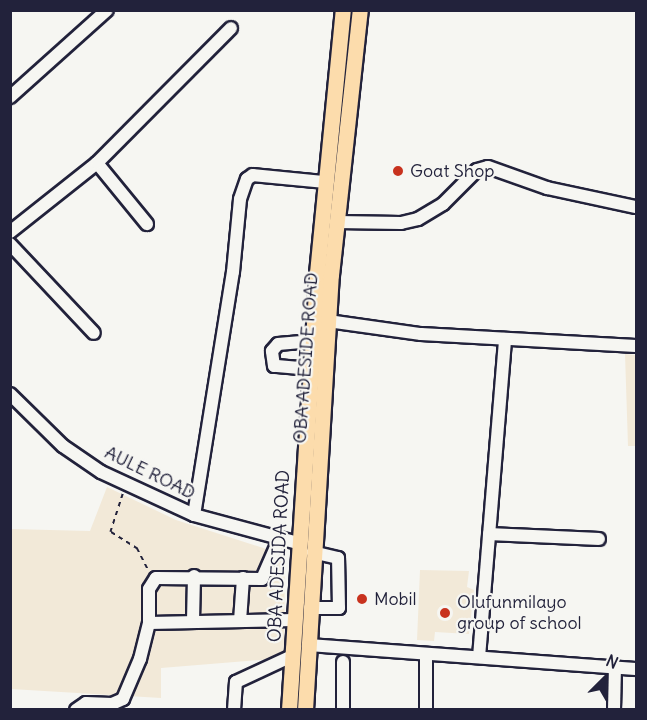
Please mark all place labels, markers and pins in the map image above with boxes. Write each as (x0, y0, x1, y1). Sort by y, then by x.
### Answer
place label: Goat Shop (410, 160, 495, 182)
marker: Goat Shop (391, 164, 405, 178)
place label: Mobil (374, 588, 417, 610)
marker: Mobil (355, 592, 369, 606)
place label: Olufunmilayo group of school (457, 592, 582, 634)
marker: Olufunmilayo group of school (438, 606, 452, 620)

